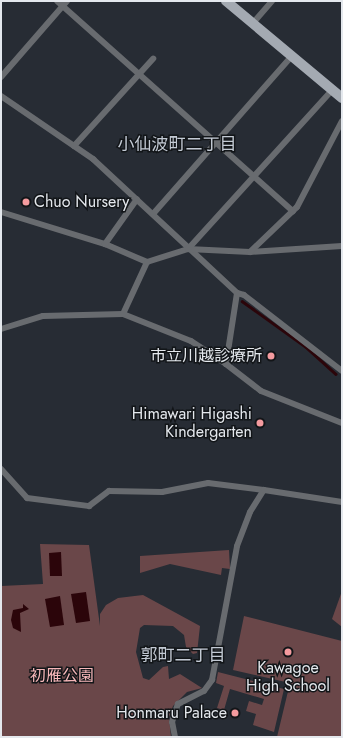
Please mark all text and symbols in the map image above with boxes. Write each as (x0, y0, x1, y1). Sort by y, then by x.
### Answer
district label: 小仙波町二丁目 (118, 135, 236, 155)
place label: Chuo Nursery (34, 192, 129, 212)
marker: Chuo Nursery (21, 197, 31, 207)
place label: 市立川越診療所 (150, 346, 262, 366)
marker: 市立川越診療所 (265, 350, 277, 362)
place label: Himawari Higashi Kindergarten (132, 404, 252, 442)
marker: Himawari Higashi Kindergarten (255, 418, 265, 428)
district label: 郭町二丁目 (141, 646, 225, 666)
marker: Kawagoe High School (283, 647, 293, 657)
place label: Kawagoe High School (246, 658, 330, 696)
park label: 初雁公園 (30, 666, 94, 686)
place label: Honmaru Palace (116, 703, 227, 723)
marker: Honmaru Palace (230, 708, 240, 718)

